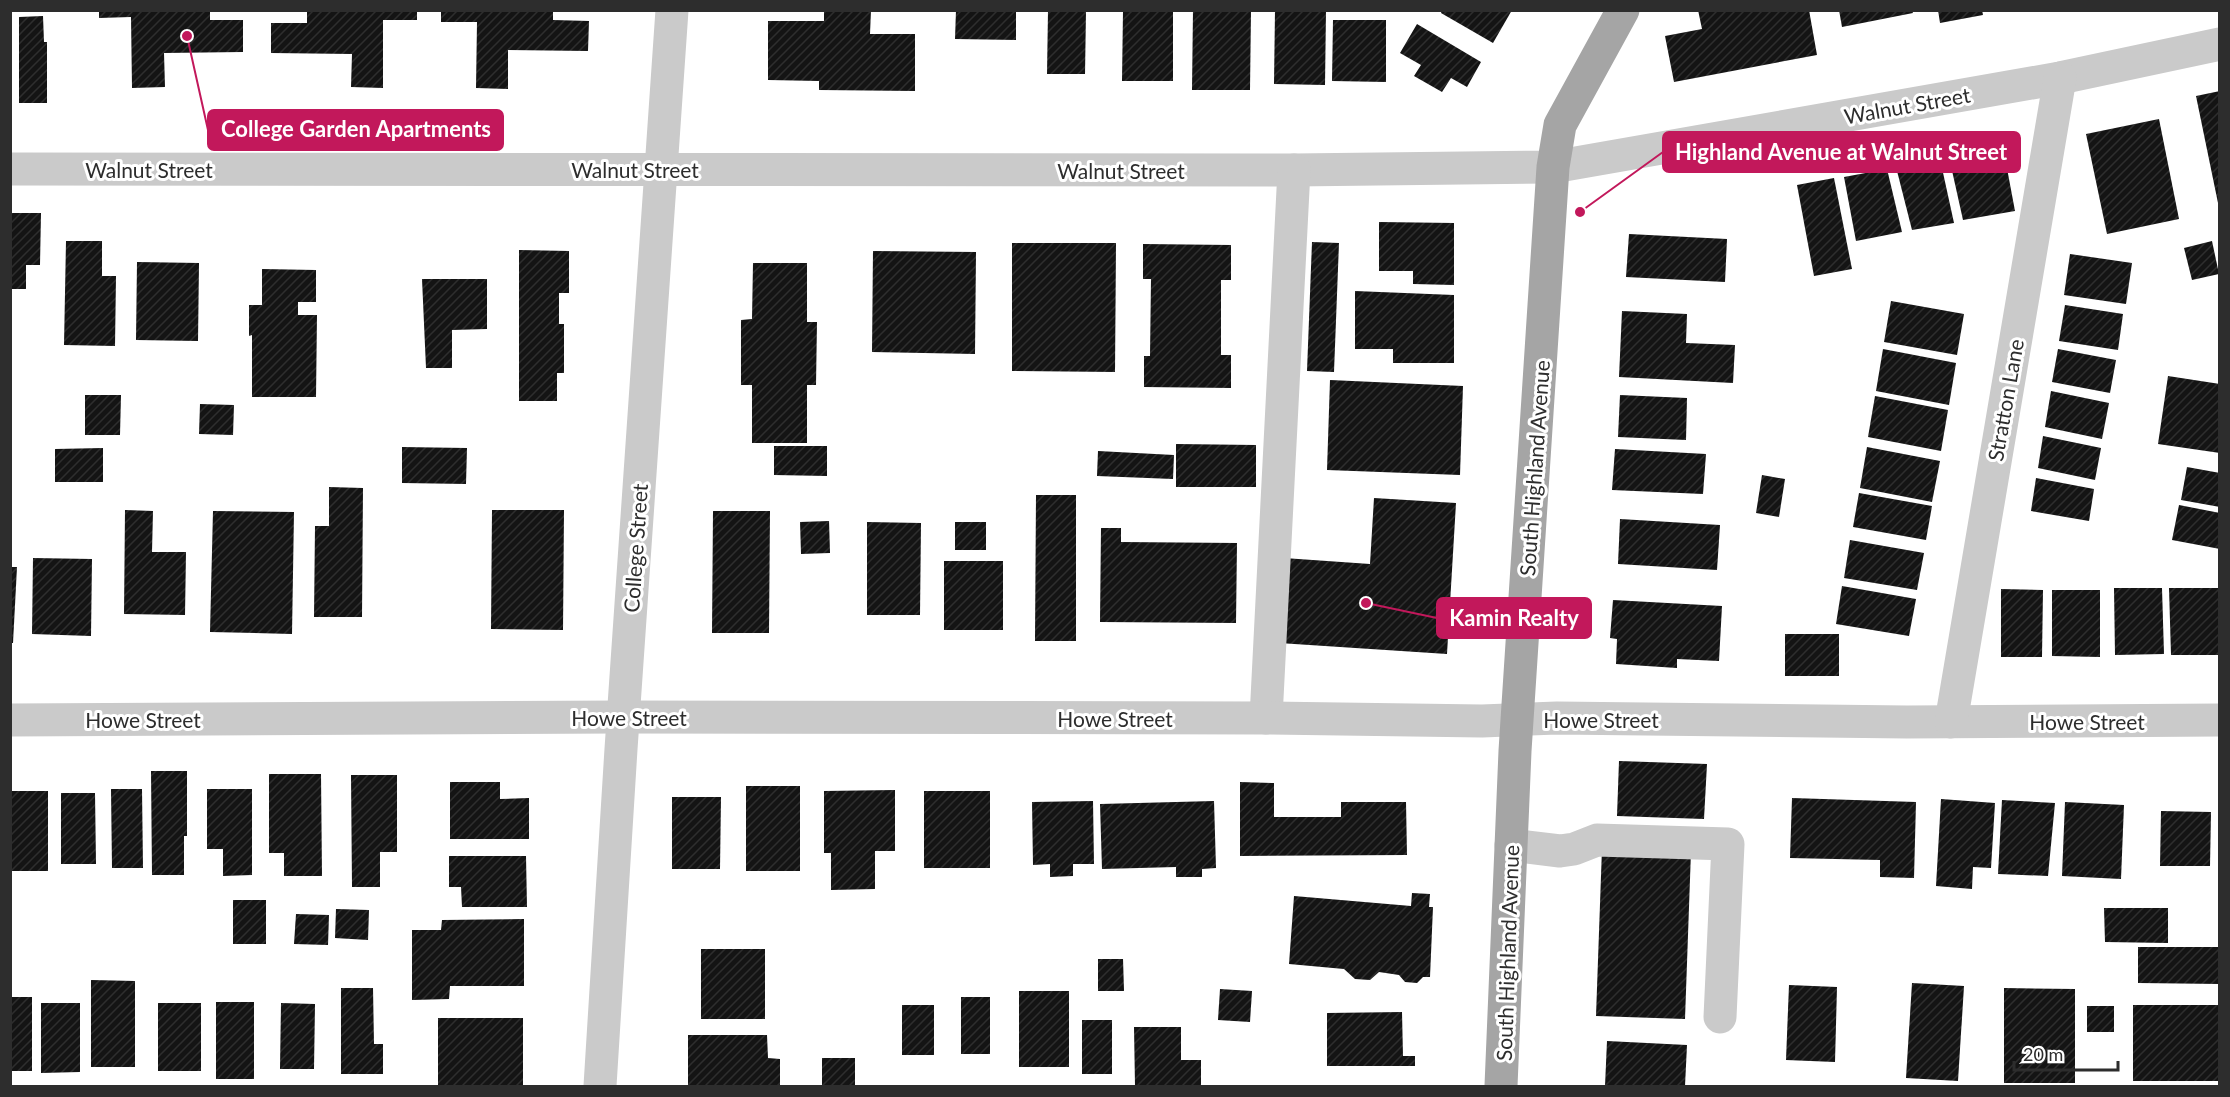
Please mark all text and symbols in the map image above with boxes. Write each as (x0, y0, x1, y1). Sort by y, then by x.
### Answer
street label: Walnut Street (1842, 82, 1972, 128)
callout: College Garden Apartments (208, 110, 503, 150)
text: College Garden Apartments (221, 115, 491, 142)
callout: Highland Avenue at Walnut Street (1663, 132, 2020, 172)
text: Highland Avenue at Walnut Street (1675, 138, 2008, 165)
street label: Walnut Street (85, 157, 213, 182)
street label: Walnut Street (571, 157, 699, 182)
street label: Walnut Street (1057, 158, 1185, 183)
street label: Stratton Lane (1982, 337, 2028, 463)
street label: South Highland Avenue (1514, 359, 1554, 577)
street label: College Street (618, 482, 652, 613)
callout: Kamin Realty (1437, 598, 1591, 638)
text: Kamin Realty (1449, 604, 1579, 631)
street label: Howe Street (571, 705, 687, 730)
street label: Howe Street (1057, 706, 1173, 731)
street label: Howe Street (85, 707, 201, 732)
street label: Howe Street (1543, 707, 1659, 732)
street label: Howe Street (2029, 709, 2145, 734)
street label: South Highland Avenue (1491, 845, 1523, 1061)
scale bar (2014, 1034, 2118, 1072)
text: 20 m (2023, 1043, 2063, 1065)

